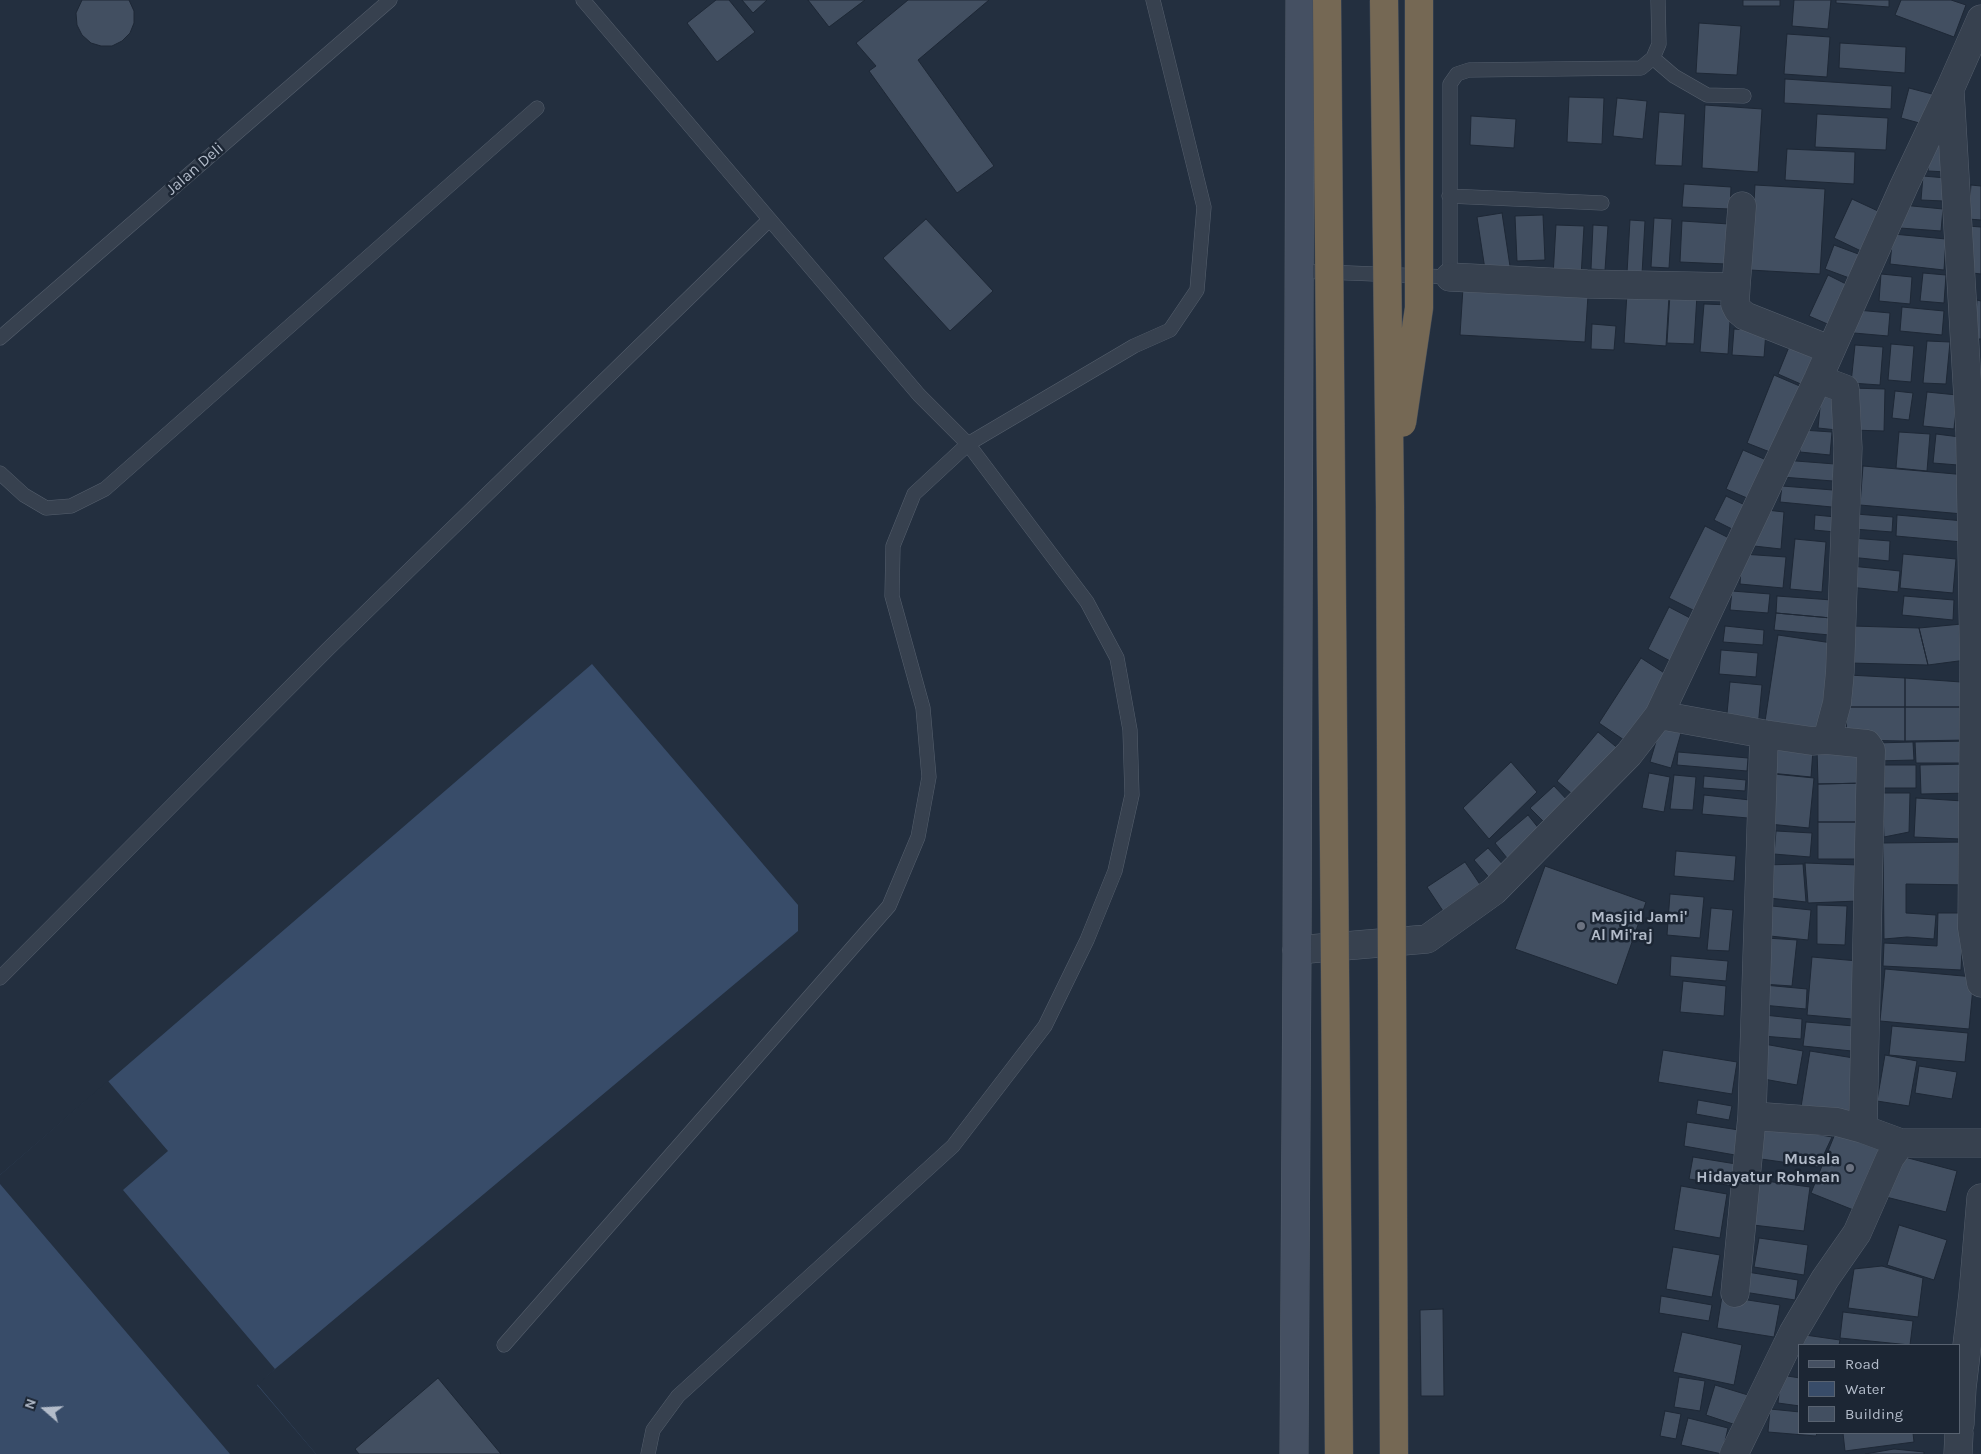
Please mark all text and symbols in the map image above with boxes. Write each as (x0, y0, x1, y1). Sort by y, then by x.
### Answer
street label: Jalan Deli (162, 139, 228, 199)
place label: Masjid Jami' Al Mi'raj (1591, 907, 1687, 945)
marker: Masjid Jami' Al Mi'raj (1575, 920, 1587, 932)
place label: Musala Hidayatur Rohman (1696, 1149, 1840, 1187)
marker: Musala Hidayatur Rohman (1844, 1162, 1856, 1174)
legend (1798, 1344, 1961, 1434)
text: Road (1845, 1355, 1880, 1373)
text: Water (1845, 1380, 1885, 1398)
north arrow (20, 1384, 70, 1434)
text: N (21, 1396, 40, 1411)
text: Building (1845, 1405, 1903, 1423)

